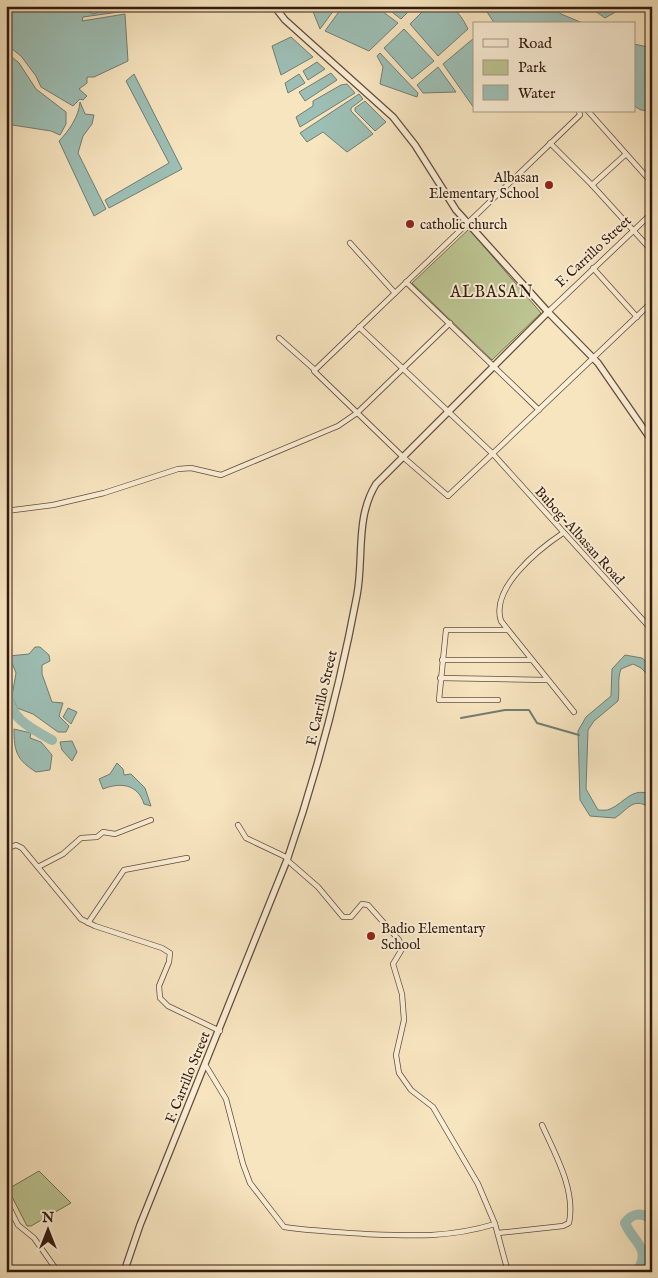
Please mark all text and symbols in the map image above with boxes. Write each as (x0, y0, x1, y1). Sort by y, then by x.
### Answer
legend (473, 22, 636, 112)
text: Road (518, 34, 553, 53)
text: Park (518, 58, 548, 77)
text: Water (518, 84, 556, 103)
place label: Albasan Elementary School (429, 169, 540, 203)
marker: Albasan Elementary School (543, 179, 555, 191)
street label: F. Carrillo Street (552, 212, 636, 292)
place label: catholic church (420, 216, 508, 234)
marker: catholic church (404, 218, 416, 230)
district label: ALBASAN (449, 283, 534, 303)
street label: Bubog-Albasan Road (531, 483, 628, 589)
street label: F. Carrillo Street (302, 649, 342, 748)
place label: Badio Elementary School (381, 920, 486, 954)
marker: Badio Elementary School (365, 930, 377, 942)
street label: F. Carrillo Street (161, 1029, 215, 1126)
north arrow (22, 1206, 72, 1256)
text: N (41, 1209, 54, 1227)

